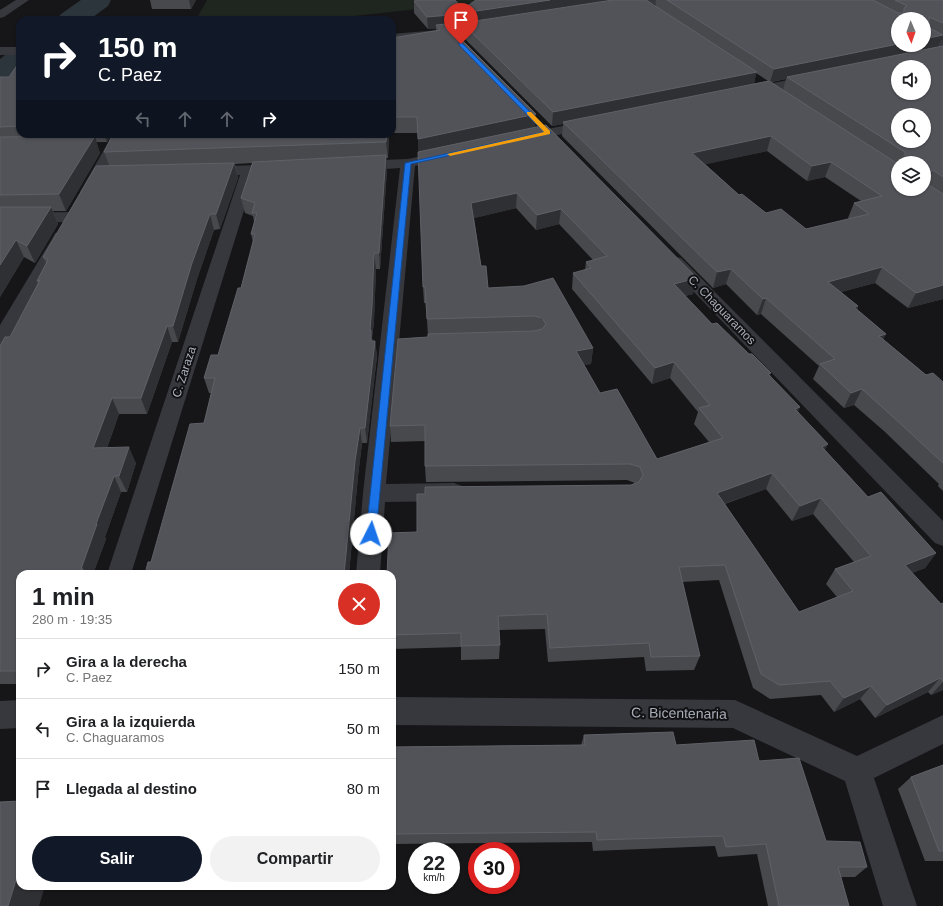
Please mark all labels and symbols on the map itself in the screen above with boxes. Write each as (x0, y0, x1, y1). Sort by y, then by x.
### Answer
pin (444, 3, 478, 44)
north arrow (891, 12, 931, 52)
street label: C. Chaguaramos (685, 273, 759, 347)
street label: C. Zaraza (169, 344, 199, 399)
position arrow (350, 513, 392, 555)
street label: C. Bicentenaria (631, 704, 727, 722)
speed limit sign: 30 (468, 842, 520, 894)

